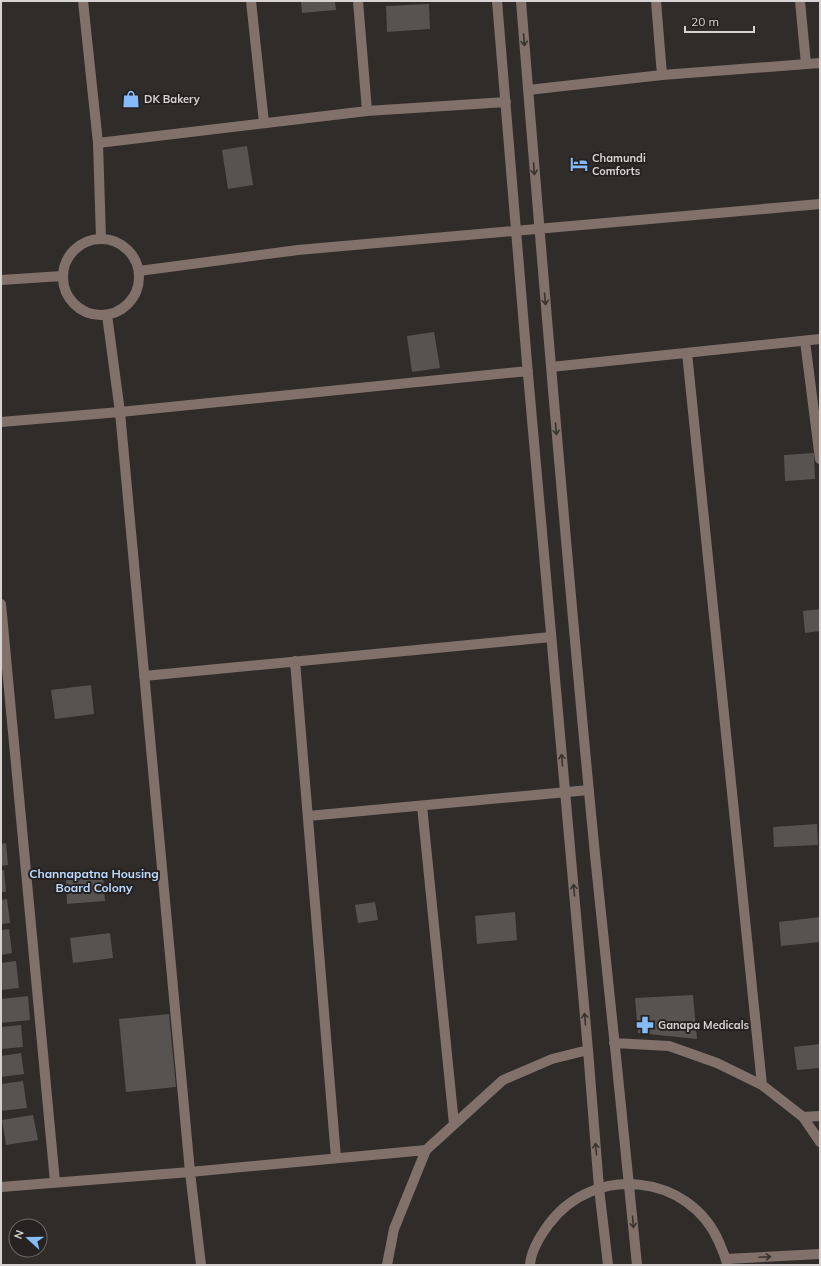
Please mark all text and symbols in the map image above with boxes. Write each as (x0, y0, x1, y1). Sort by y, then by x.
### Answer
scale bar (685, 8, 754, 34)
text: 20 m (691, 14, 719, 29)
one-way arrow (520, 33, 528, 46)
shop icon: DK Bakery (121, 89, 141, 109)
place label: DK Bakery (144, 92, 200, 106)
place label: Chamundi Comforts (592, 151, 646, 178)
hotel icon: Chamundi Comforts (569, 154, 589, 174)
one-way arrow (531, 163, 538, 176)
one-way arrow (541, 292, 549, 305)
one-way arrow (553, 422, 560, 435)
one-way arrow (559, 754, 566, 767)
district label: Channapatna Housing Board Colony (29, 866, 159, 895)
one-way arrow (570, 884, 577, 897)
one-way arrow (582, 1013, 589, 1026)
pharmacy icon: Ganapa Medicals (635, 1015, 655, 1035)
place label: Ganapa Medicals (658, 1018, 750, 1032)
one-way arrow (592, 1143, 599, 1156)
one-way arrow (629, 1215, 636, 1228)
north arrow (8, 1218, 48, 1258)
text: N (11, 1228, 27, 1241)
one-way arrow (758, 1254, 771, 1261)

